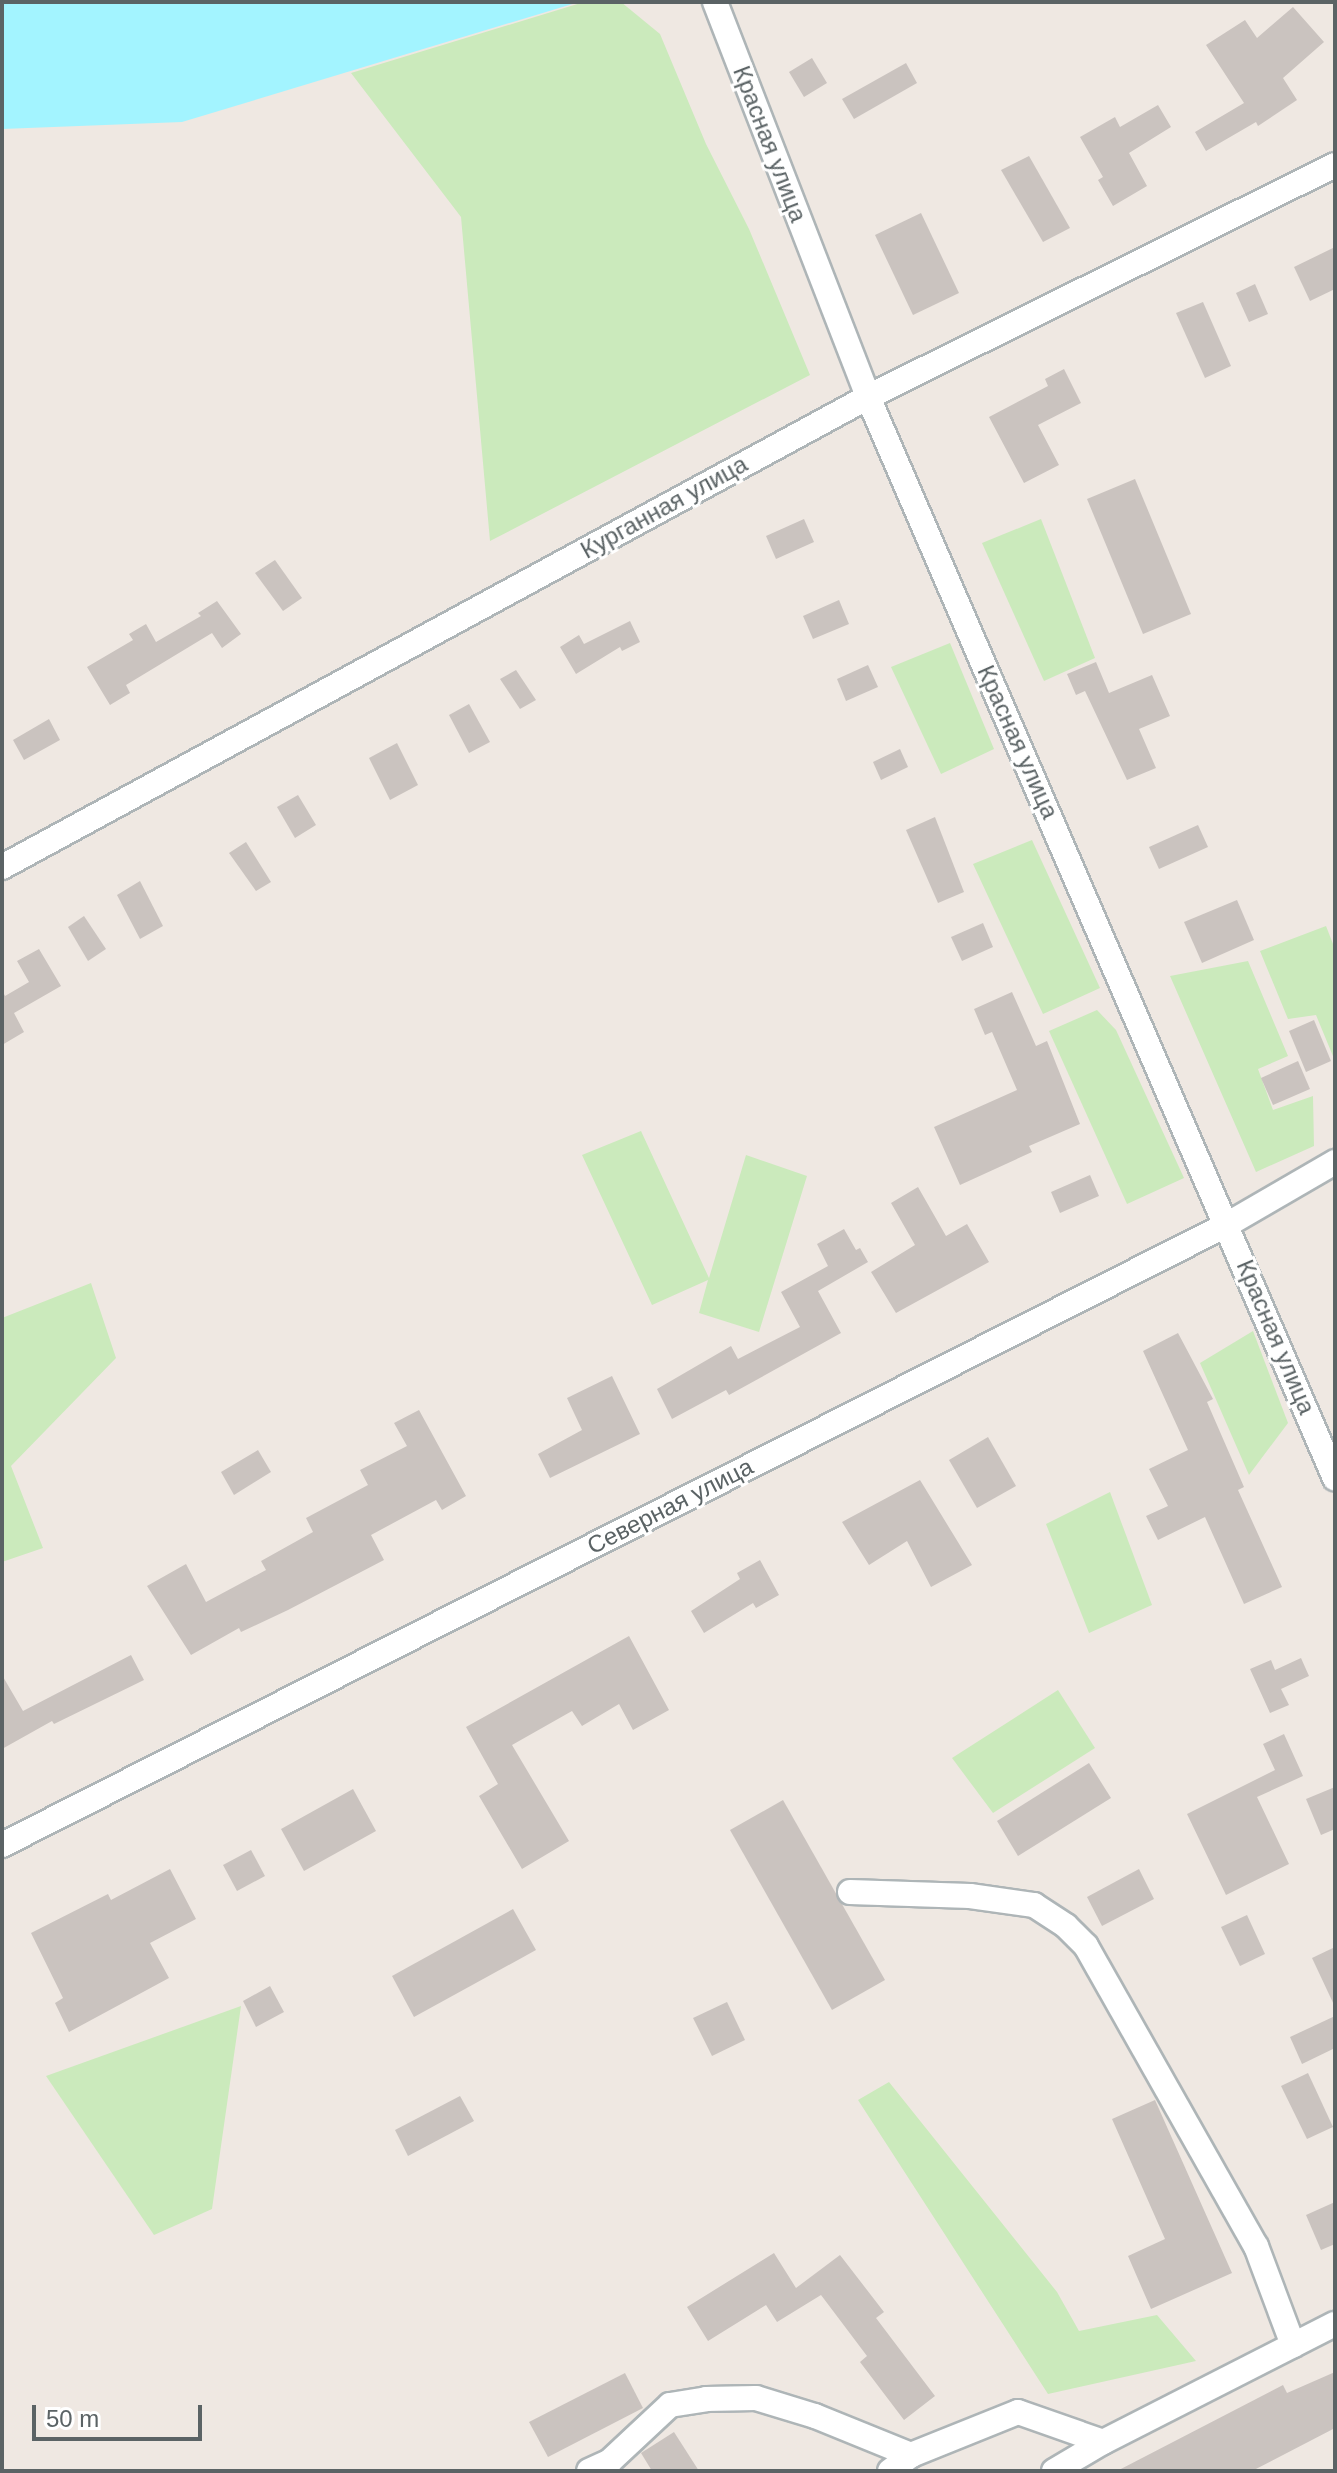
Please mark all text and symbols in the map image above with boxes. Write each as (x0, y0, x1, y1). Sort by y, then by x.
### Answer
street label: Красная улица (727, 62, 813, 226)
street label: Курганная улица (576, 449, 752, 565)
street label: Красная улица (971, 661, 1065, 823)
street label: Красная улица (1231, 1255, 1321, 1419)
street label: Северная улица (582, 1452, 758, 1560)
scale bar (36, 2389, 206, 2439)
text: 50 m (46, 2405, 99, 2432)

